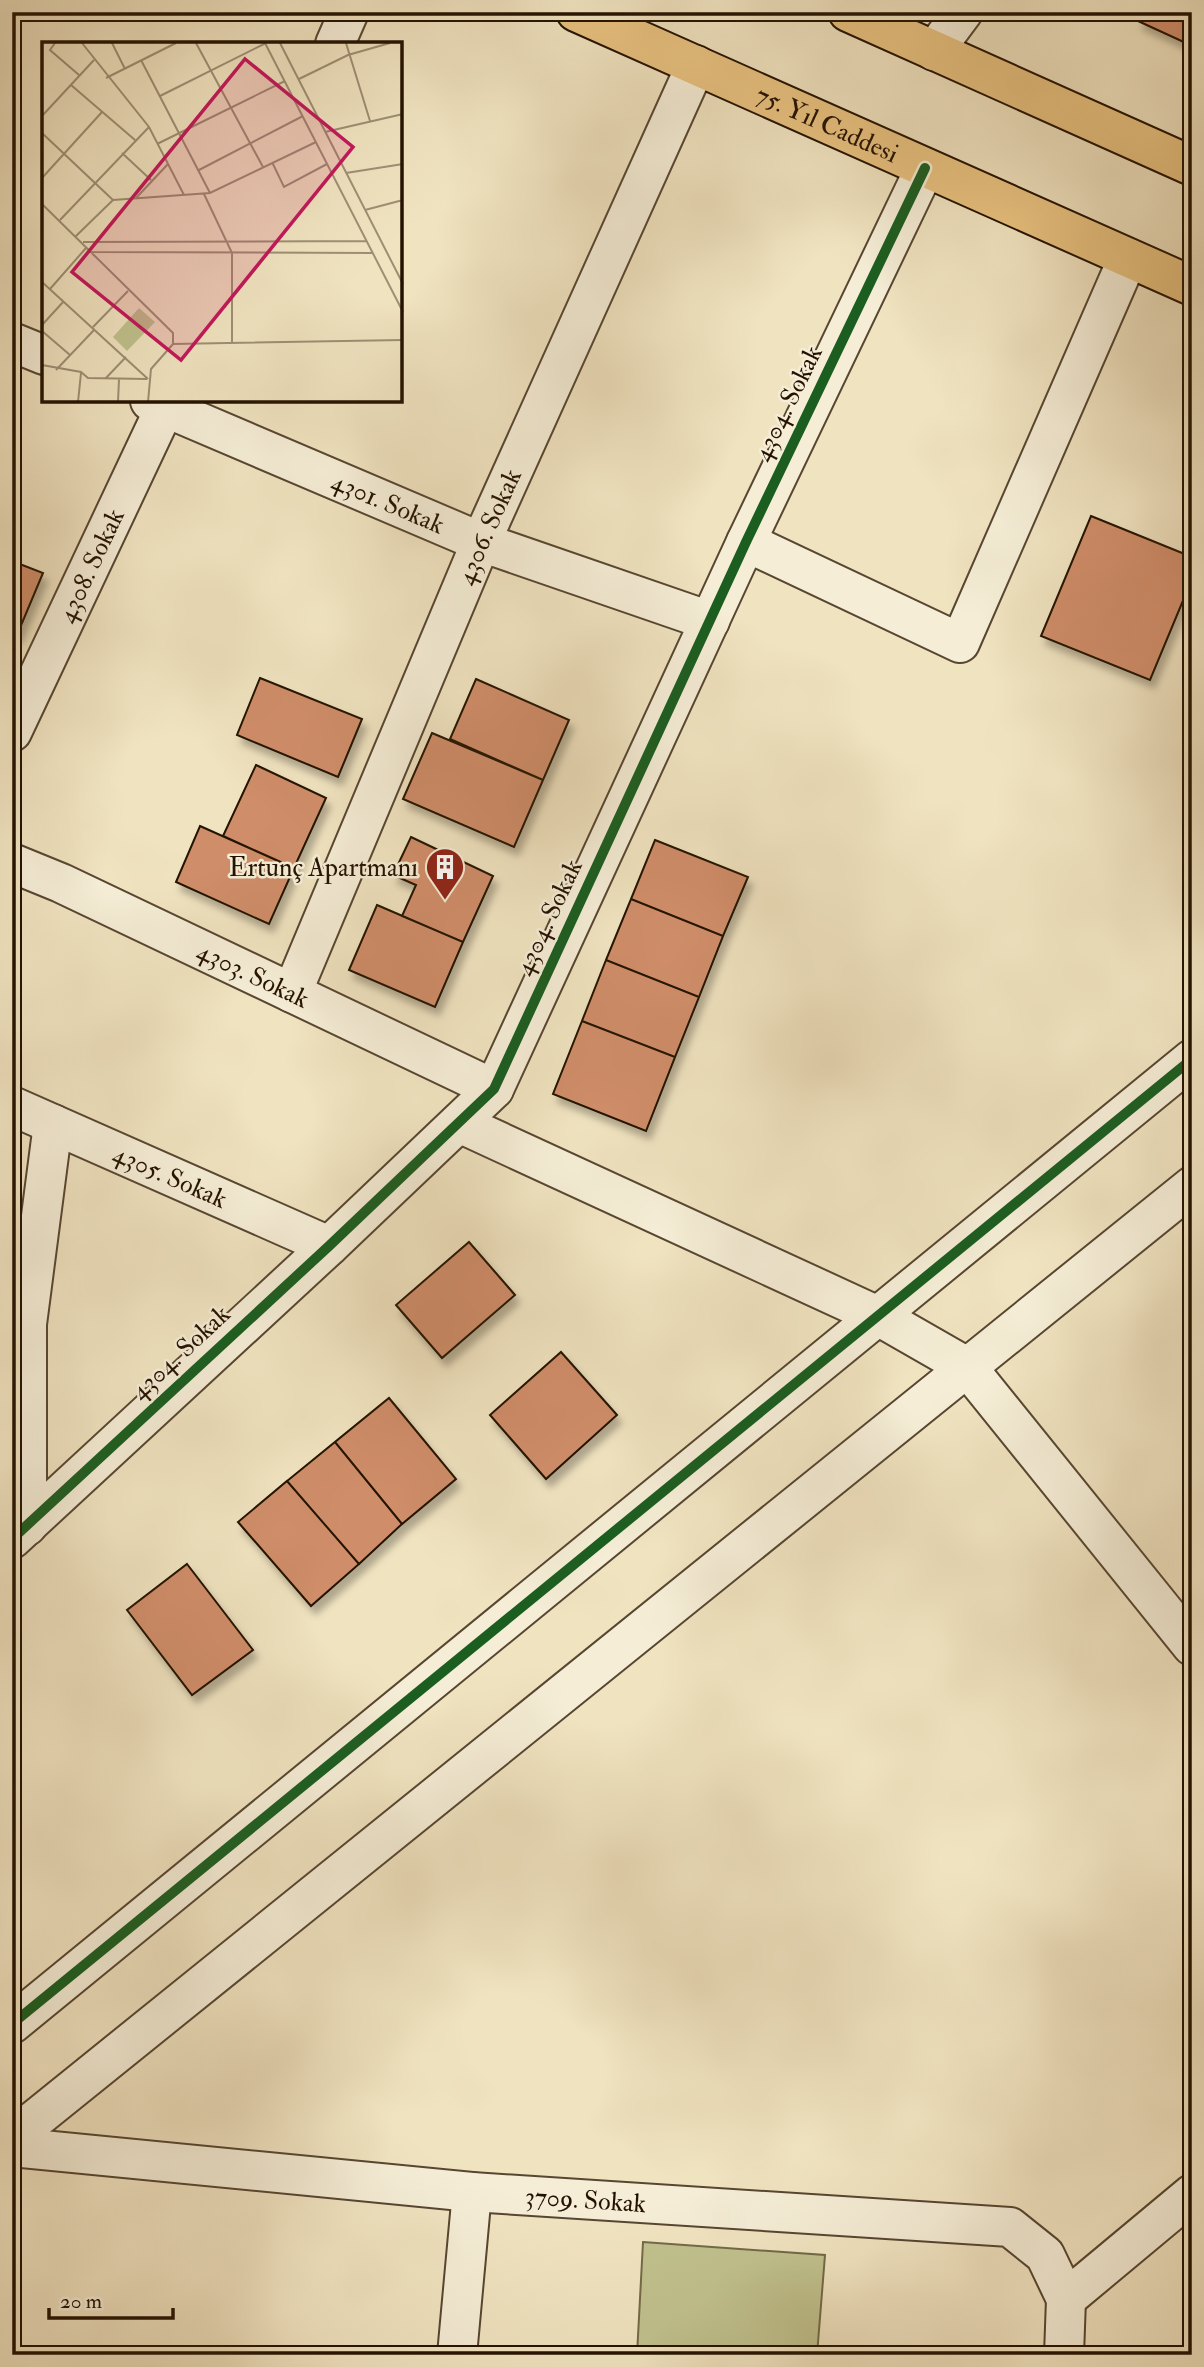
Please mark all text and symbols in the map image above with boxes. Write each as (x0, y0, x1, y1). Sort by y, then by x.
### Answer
inset map (42, 42, 402, 402)
street label: 75. Yıl Caddesi (751, 79, 903, 170)
street label: 4304. Sokak (746, 340, 830, 466)
street label: 4306. Sokak (450, 464, 529, 590)
street label: 4301. Sokak (327, 465, 450, 542)
street label: 4308. Sokak (51, 503, 132, 628)
building icon: Ertunç Apartmanı (424, 846, 466, 901)
place label: Ertunç Apartmanı (229, 852, 418, 885)
street label: 4304. Sokak (508, 854, 590, 981)
street label: 4303. Sokak (192, 935, 315, 1016)
street label: 4305. Sokak (108, 1138, 232, 1216)
street label: 4304. Sokak (124, 1298, 238, 1407)
street label: 3709. Sokak (524, 2180, 648, 2220)
scale bar (49, 2276, 173, 2320)
text: 20 m (60, 2288, 102, 2315)

